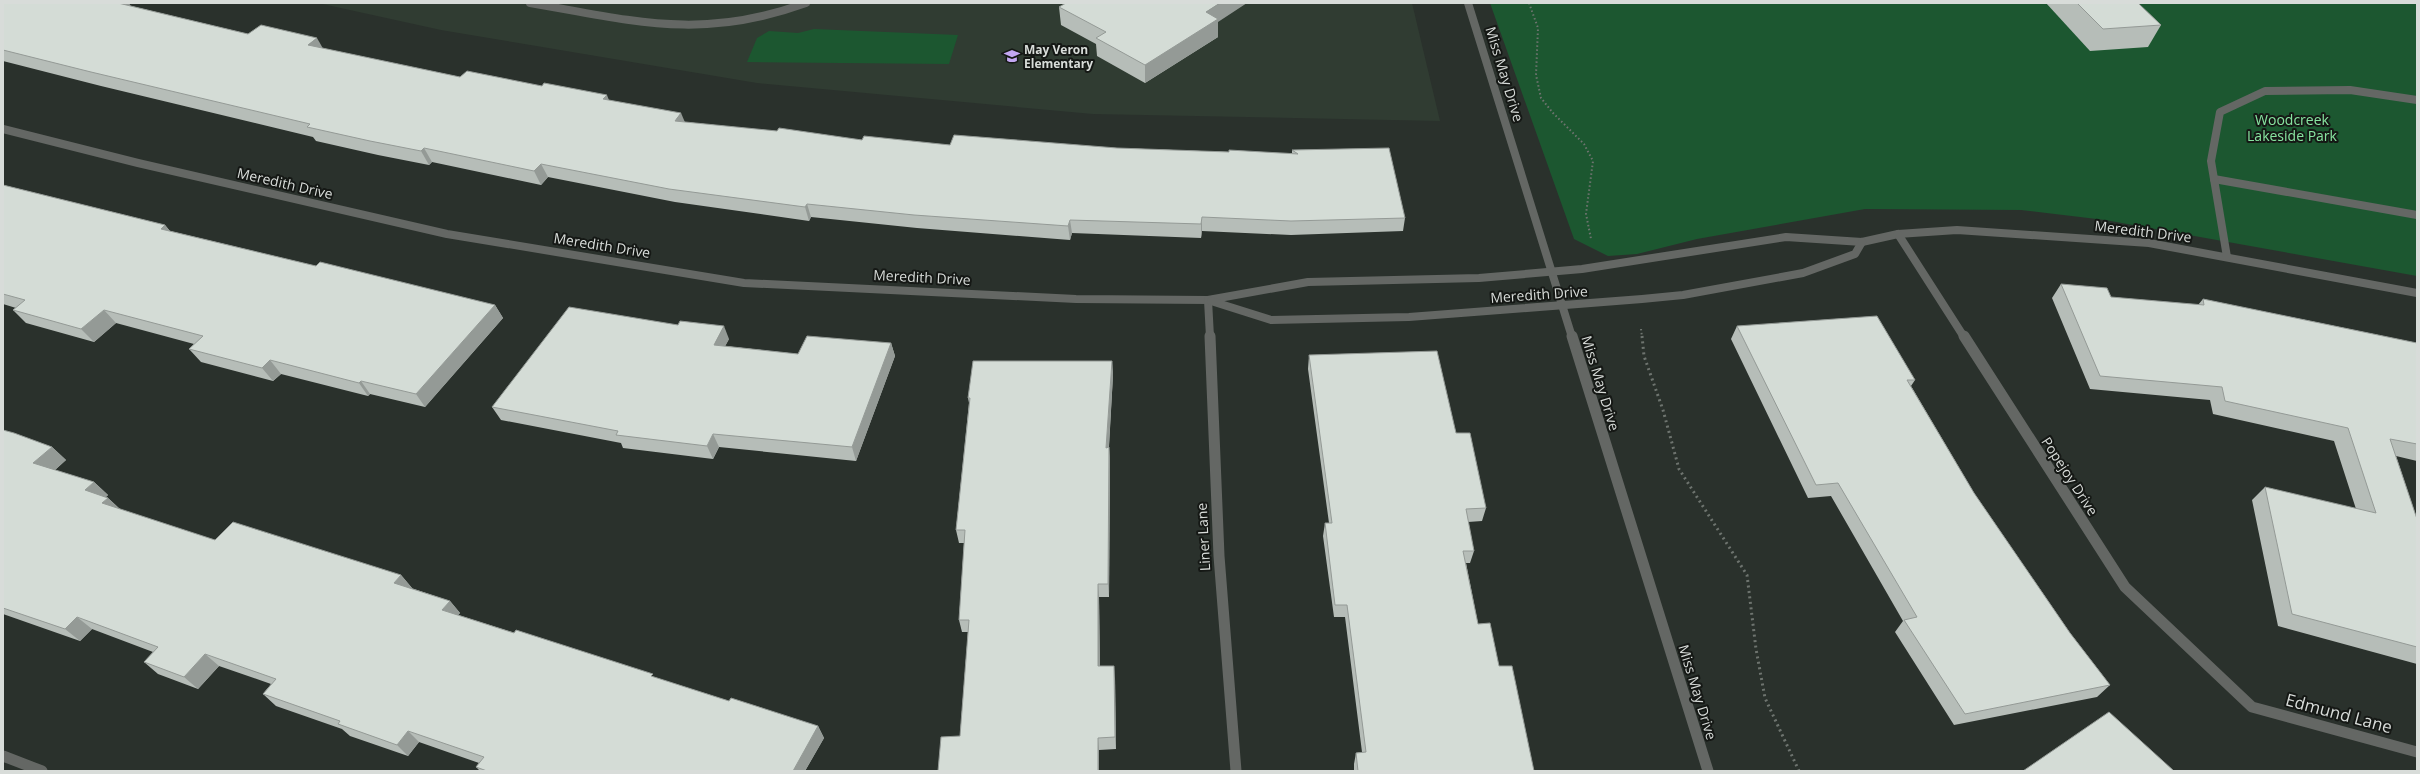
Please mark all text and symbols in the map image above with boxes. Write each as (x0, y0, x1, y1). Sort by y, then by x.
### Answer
street label: Miss May Drive (1482, 24, 1529, 124)
place label: May Veron Elementary (1024, 41, 1093, 72)
school or university icon: May Veron Elementary (1003, 47, 1021, 65)
park label: Woodcreek Lakeside Park (2247, 110, 2338, 145)
street label: Meredith Drive (235, 163, 335, 203)
street label: Meredith Drive (2093, 216, 2193, 246)
street label: Meredith Drive (552, 228, 652, 262)
street label: Meredith Drive (873, 265, 971, 289)
street label: Meredith Drive (1490, 281, 1588, 307)
street label: Miss May Drive (1578, 333, 1625, 433)
street label: Popejoy Drive (2037, 433, 2103, 519)
street label: Liner Lane (1192, 502, 1214, 572)
street label: Miss May Drive (1675, 642, 1722, 742)
street label: Edmund Lane (2283, 688, 2395, 738)

